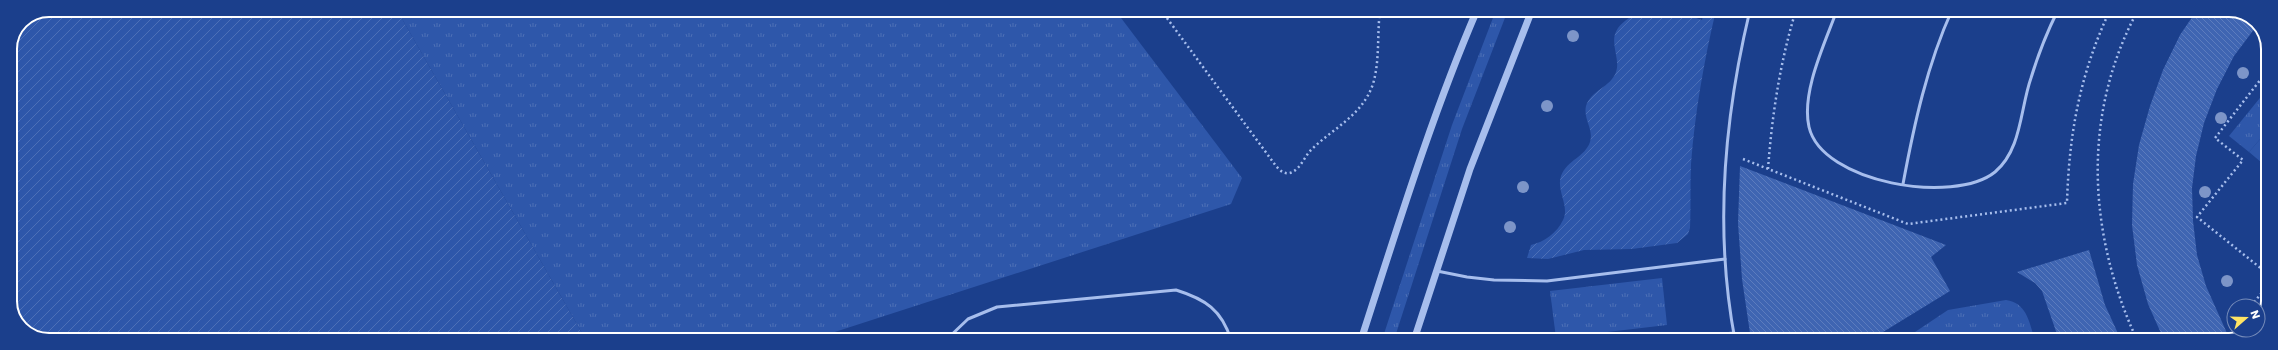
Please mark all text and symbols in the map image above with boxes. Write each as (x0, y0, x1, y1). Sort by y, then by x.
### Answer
north arrow (2226, 298, 2266, 338)
text: N (2246, 308, 2264, 321)

